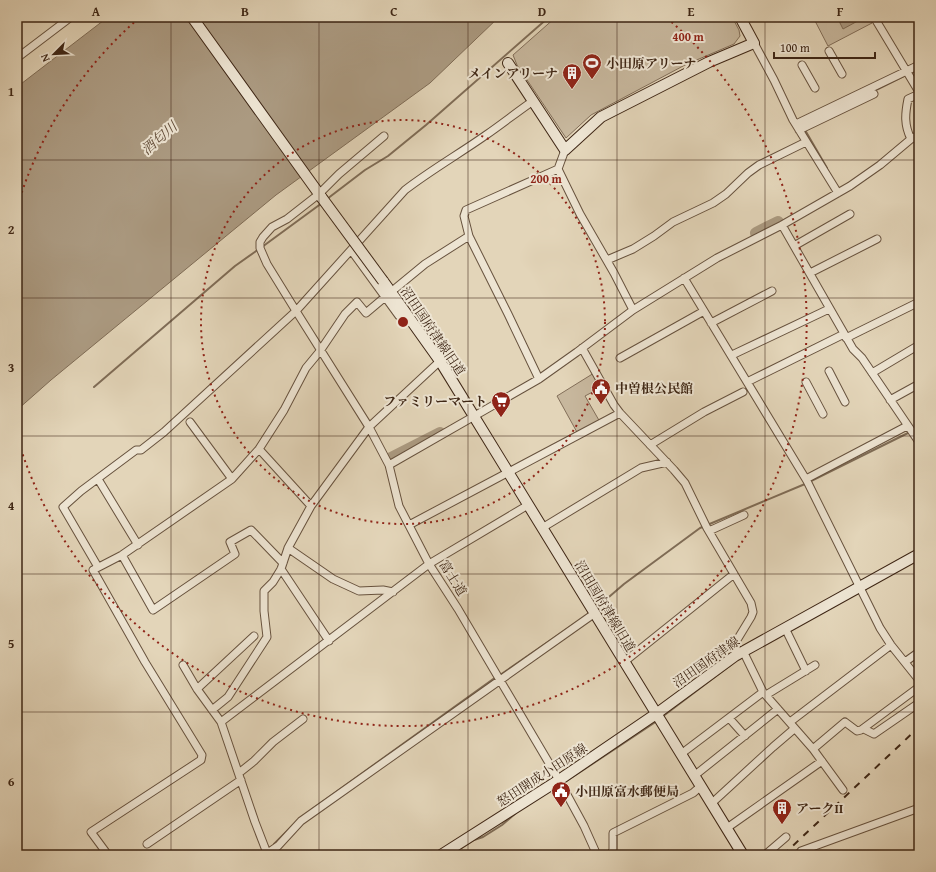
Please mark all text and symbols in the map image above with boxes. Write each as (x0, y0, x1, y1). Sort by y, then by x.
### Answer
text: A (92, 2, 101, 21)
text: B (241, 2, 249, 21)
text: C (390, 2, 398, 21)
text: D (538, 2, 546, 21)
text: E (688, 2, 695, 21)
text: F (837, 2, 844, 21)
text: 400 m (672, 28, 705, 45)
north arrow (34, 34, 74, 74)
scale bar (774, 34, 875, 60)
text: 100 m (780, 39, 810, 56)
text: N (36, 51, 54, 65)
sports icon: 小田原アリーナ (581, 52, 603, 80)
place label: 小田原アリーナ (606, 54, 696, 73)
building icon: メインアリーナ (561, 62, 583, 90)
place label: メインアリーナ (468, 64, 558, 83)
text: 1 (8, 82, 14, 101)
water label: 酒匂川 (137, 115, 183, 159)
text: 200 m (530, 170, 563, 187)
text: 2 (8, 220, 15, 239)
street label: 沼田国府津線旧道 (396, 283, 470, 379)
centre of rings (396, 315, 410, 329)
text: 3 (8, 358, 14, 377)
public building icon: 中曽根公民館 (590, 377, 612, 405)
place label: 中曽根公民館 (615, 379, 693, 398)
supermarket icon: ファミリーマート (490, 390, 512, 418)
place label: ファミリーマート (383, 392, 487, 411)
text: 4 (8, 496, 15, 515)
street label: 富士道 (435, 556, 471, 600)
street label: 沼田国府津線旧道 (570, 557, 640, 655)
street label: 沼田国府津線 (669, 632, 743, 692)
text: 5 (8, 634, 15, 653)
street label: 怒田開成小田原線 (493, 739, 591, 811)
text: 6 (8, 772, 15, 791)
public building icon: 小田原富水郵便局 (550, 780, 572, 808)
place label: 小田原富水郵便局 (575, 782, 679, 801)
building icon: アークⅡ (771, 797, 793, 825)
place label: アークⅡ (796, 799, 844, 818)

